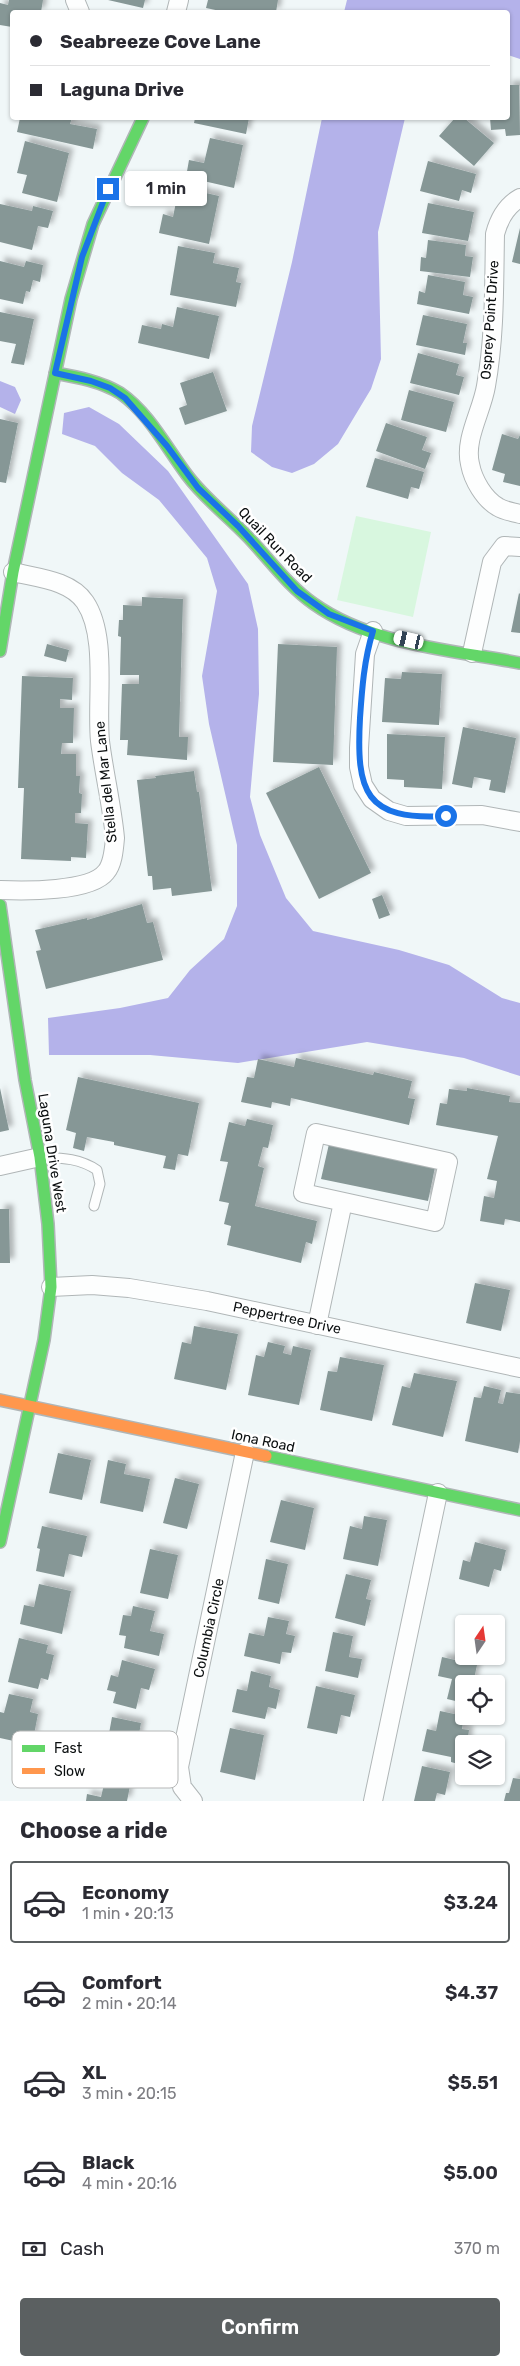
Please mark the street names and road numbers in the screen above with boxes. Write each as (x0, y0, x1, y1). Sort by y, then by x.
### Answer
street label: Osprey Point Drive (477, 259, 503, 380)
street label: Quail Run Road (235, 504, 315, 586)
street label: Stella del Mar Lane (91, 720, 121, 844)
street label: Laguna Drive West (34, 1092, 70, 1214)
street label: Peppertree Drive (231, 1298, 343, 1338)
street label: Iona Road (230, 1426, 296, 1456)
street label: Columbia Circle (190, 1577, 228, 1679)

